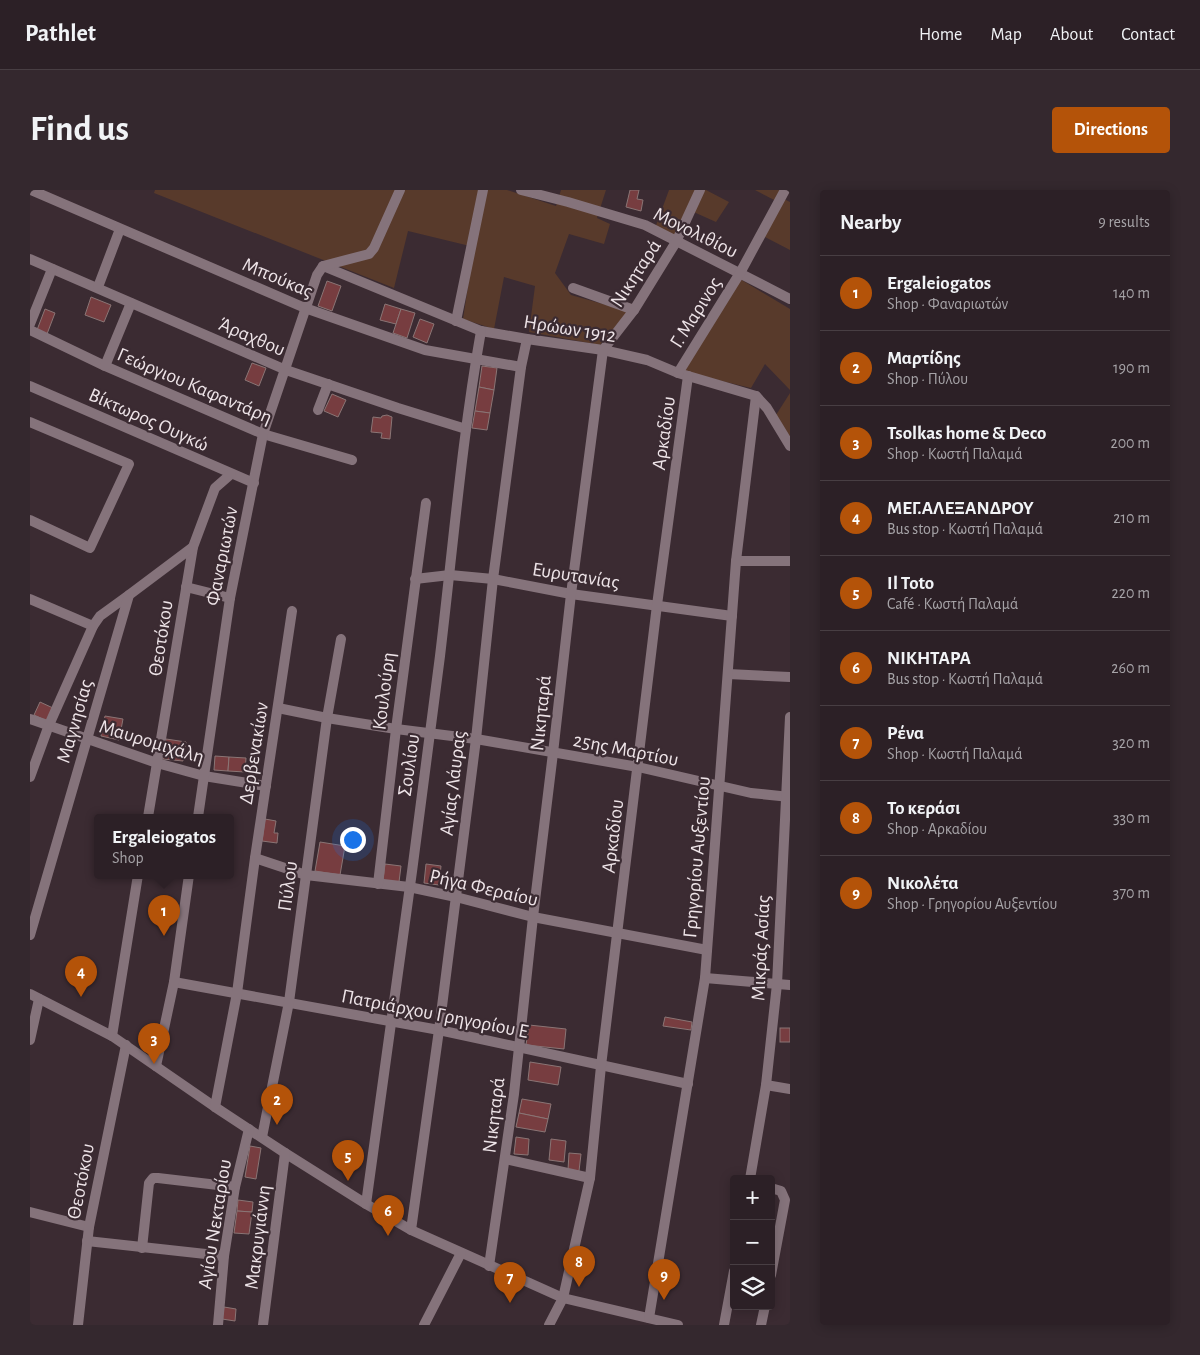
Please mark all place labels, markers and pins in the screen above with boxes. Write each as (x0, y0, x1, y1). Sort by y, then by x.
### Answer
pin: 1 (148, 895, 180, 936)
pin: 4 (65, 956, 97, 997)
pin: 3 (138, 1023, 170, 1064)
pin: 2 (261, 1084, 293, 1125)
pin: 5 (332, 1140, 364, 1181)
pin: 6 (372, 1195, 404, 1236)
pin: 8 (563, 1246, 595, 1287)
pin: 9 (648, 1259, 680, 1300)
pin: 7 (494, 1262, 526, 1303)

